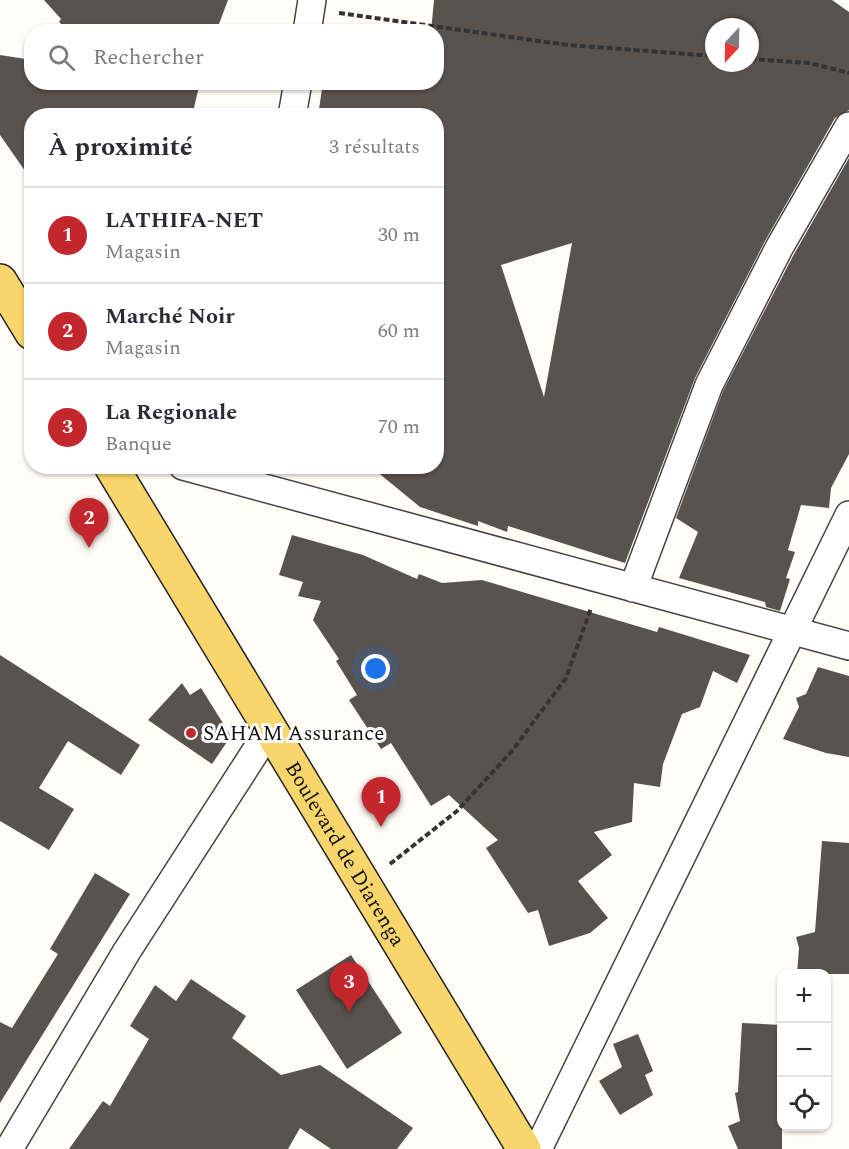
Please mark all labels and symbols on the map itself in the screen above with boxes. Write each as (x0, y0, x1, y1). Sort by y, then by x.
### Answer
north arrow (705, 18, 759, 72)
pin: 2 (70, 498, 109, 548)
your location (361, 654, 390, 683)
place label: SAHAM Assurance (203, 718, 384, 750)
marker: SAHAM Assurance (184, 726, 198, 740)
street label: Boulevard de Diarenga (276, 755, 413, 954)
pin: 1 (362, 778, 400, 827)
pin: 3 (330, 962, 368, 1012)

